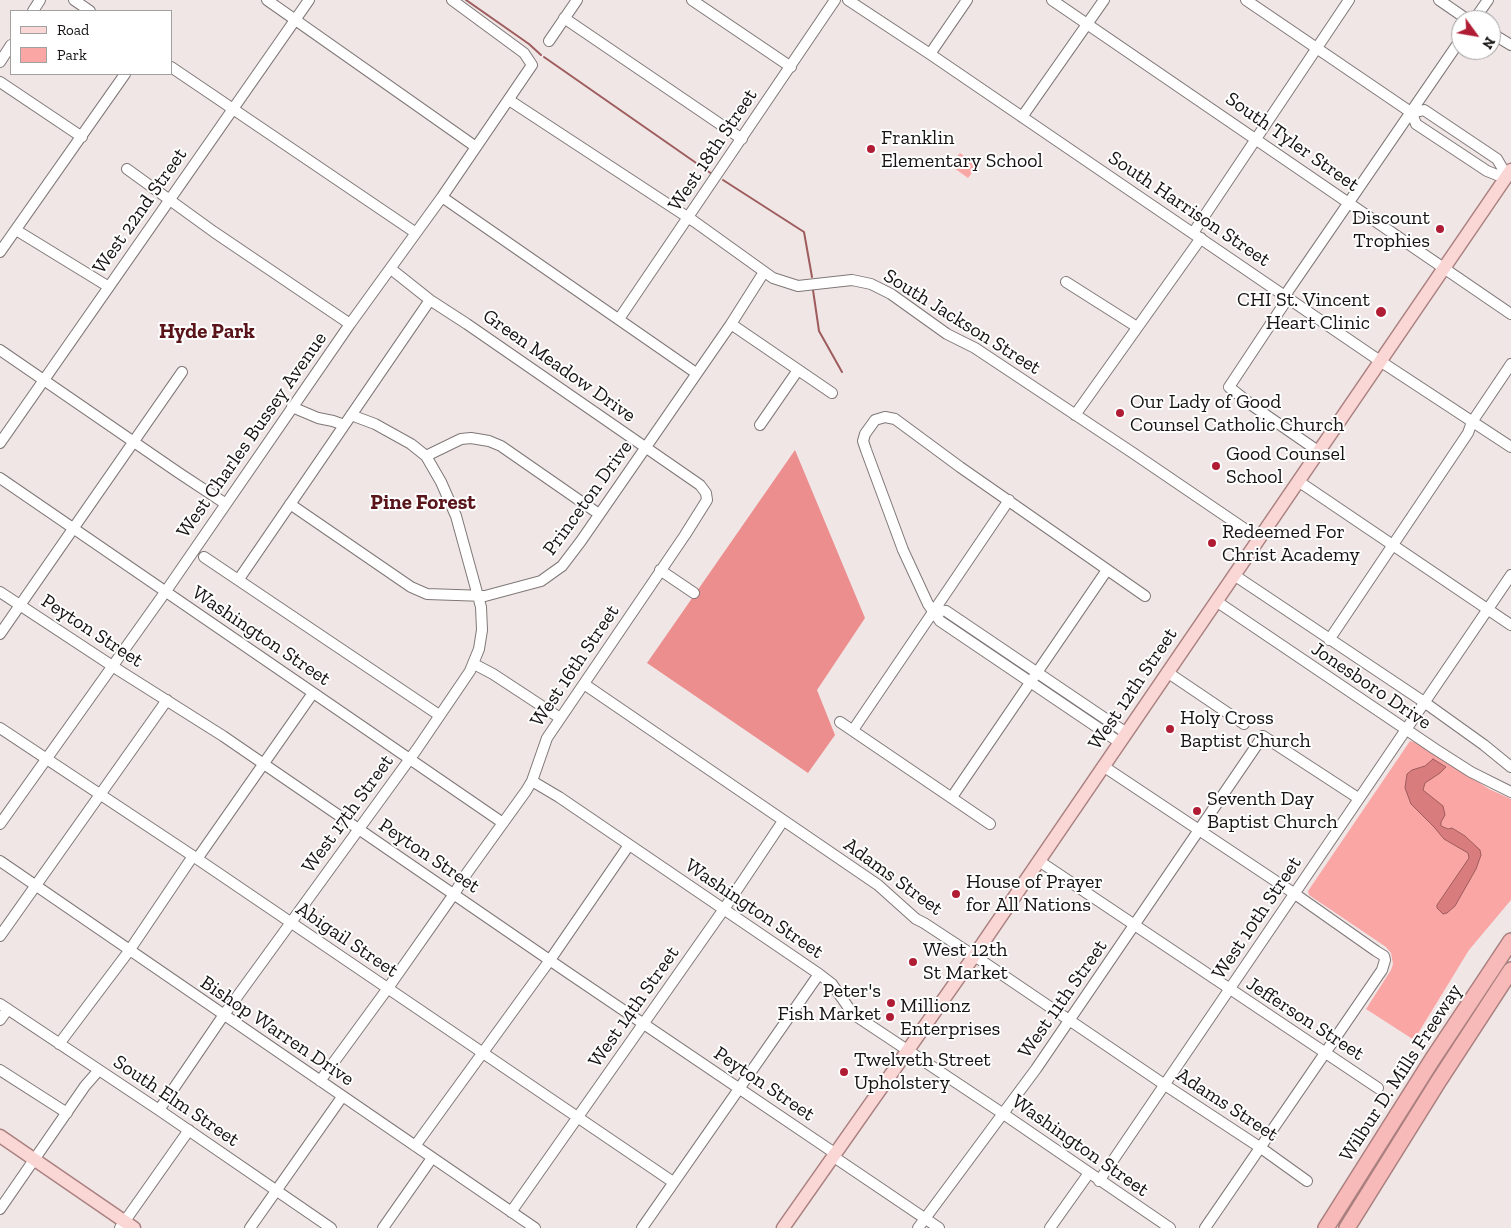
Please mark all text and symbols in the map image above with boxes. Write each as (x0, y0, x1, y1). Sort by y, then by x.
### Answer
legend (10, 10, 172, 75)
north arrow (1451, 10, 1501, 60)
text: Road (57, 21, 89, 39)
text: N (1478, 34, 1498, 52)
text: Park (57, 46, 87, 64)
street label: West 18th Street (663, 84, 763, 216)
street label: South Tyler Street (1221, 87, 1363, 197)
place label: Franklin Elementary School (881, 126, 1043, 173)
street label: West 22nd Street (88, 143, 192, 279)
marker: Franklin Elementary School (865, 143, 877, 155)
street label: South Harrison Street (1104, 146, 1274, 272)
place label: Discount Trophies (1352, 206, 1430, 253)
marker: Discount Trophies (1434, 223, 1446, 235)
street label: South Jackson Street (879, 264, 1045, 380)
place label: CHI St. Vincent Heart Clinic (1237, 288, 1370, 335)
street label: Green Meadow Drive (478, 304, 640, 428)
marker: CHI St. Vincent Heart Clinic (1374, 305, 1388, 319)
district label: Hyde Park (159, 319, 255, 345)
street label: West Charles Bussey Avenue (172, 327, 332, 543)
place label: Our Lady of Good Counsel Catholic Church (1130, 390, 1344, 437)
marker: Our Lady of Good Counsel Catholic Church (1114, 407, 1126, 419)
street label: Princeton Drive (538, 436, 638, 560)
place label: Good Counsel School (1226, 442, 1345, 489)
marker: Good Counsel School (1210, 460, 1222, 472)
district label: Pine Forest (370, 490, 476, 516)
place label: Redeemed For Christ Academy (1222, 520, 1360, 567)
marker: Redeemed For Christ Academy (1206, 537, 1218, 549)
street label: Washington Street (187, 581, 335, 691)
street label: Peyton Street (37, 589, 147, 673)
street label: West 16th Street (525, 600, 625, 732)
street label: West 12th Street (1083, 624, 1183, 754)
street label: Jonesboro Drive (1306, 637, 1436, 735)
place label: Holy Cross Baptist Church (1180, 706, 1311, 753)
marker: Holy Cross Baptist Church (1164, 723, 1176, 735)
street label: West 17th Street (297, 750, 399, 878)
place label: Seventh Day Baptist Church (1207, 787, 1338, 834)
marker: Seventh Day Baptist Church (1191, 805, 1203, 817)
street label: Peyton Street (374, 813, 484, 899)
street label: Adams Street (839, 833, 947, 921)
street label: West 10th Street (1207, 852, 1307, 984)
street label: Washington Street (680, 854, 828, 964)
place label: House of Prayer for All Nations (966, 870, 1103, 917)
marker: House of Prayer for All Nations (950, 888, 962, 900)
street label: Abigail Street (291, 897, 403, 983)
street label: West 11th Street (1013, 935, 1113, 1063)
place label: West 12th St Market (923, 938, 1008, 985)
street label: West 14th Street (583, 942, 685, 1072)
marker: West 12th St Market (907, 956, 919, 968)
street label: Bishop Warren Drive (196, 971, 358, 1091)
street label: Jefferson Street (1242, 972, 1368, 1066)
place label: Peter's Fish Market (777, 979, 881, 1026)
street label: Wilbur D. Mills Freeway (1335, 980, 1467, 1166)
place label: Millionz Enterprises (900, 994, 1000, 1041)
marker: Peter's Fish Market (885, 997, 897, 1009)
marker: Millionz Enterprises (884, 1011, 896, 1023)
street label: Peyton Street (709, 1041, 819, 1127)
place label: Twelveth Street Upholstery (854, 1048, 991, 1095)
street label: South Elm Street (108, 1050, 244, 1152)
street label: Adams Street (1172, 1063, 1282, 1147)
marker: Twelveth Street Upholstery (838, 1066, 850, 1078)
street label: Washington Street (1007, 1090, 1153, 1202)

